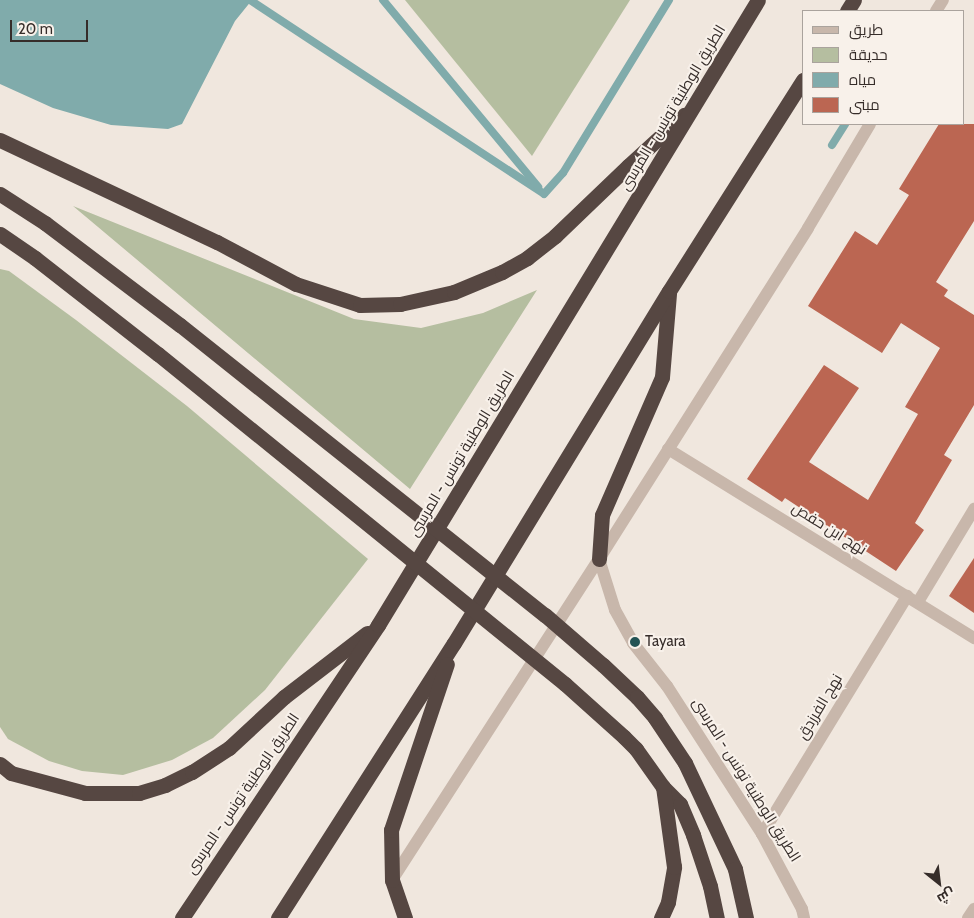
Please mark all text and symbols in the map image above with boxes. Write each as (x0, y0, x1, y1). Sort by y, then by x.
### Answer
scale bar (12, 10, 90, 42)
legend (802, 10, 964, 125)
text: 20 m (18, 20, 53, 38)
text: طريق (849, 21, 883, 39)
street label: الطريق الوطنية تونس - المرسى (616, 22, 730, 194)
text: حديقة (849, 46, 888, 64)
text: مياه (849, 71, 876, 89)
text: مبنى (849, 96, 880, 114)
street label: الطريق الوطنية تونس - المرسى (405, 368, 519, 540)
street label: نهج ابن حفص (788, 499, 870, 559)
place label: Tayara (645, 633, 685, 651)
marker: Tayara (629, 636, 641, 648)
street label: نهج الفرزدق (793, 671, 847, 743)
street label: الطريق الوطنية تونس - المرسى (688, 695, 804, 865)
street label: الطريق الوطنية تونس - المرسى (182, 710, 304, 878)
north arrow (914, 858, 964, 908)
text: ش (934, 884, 958, 908)

